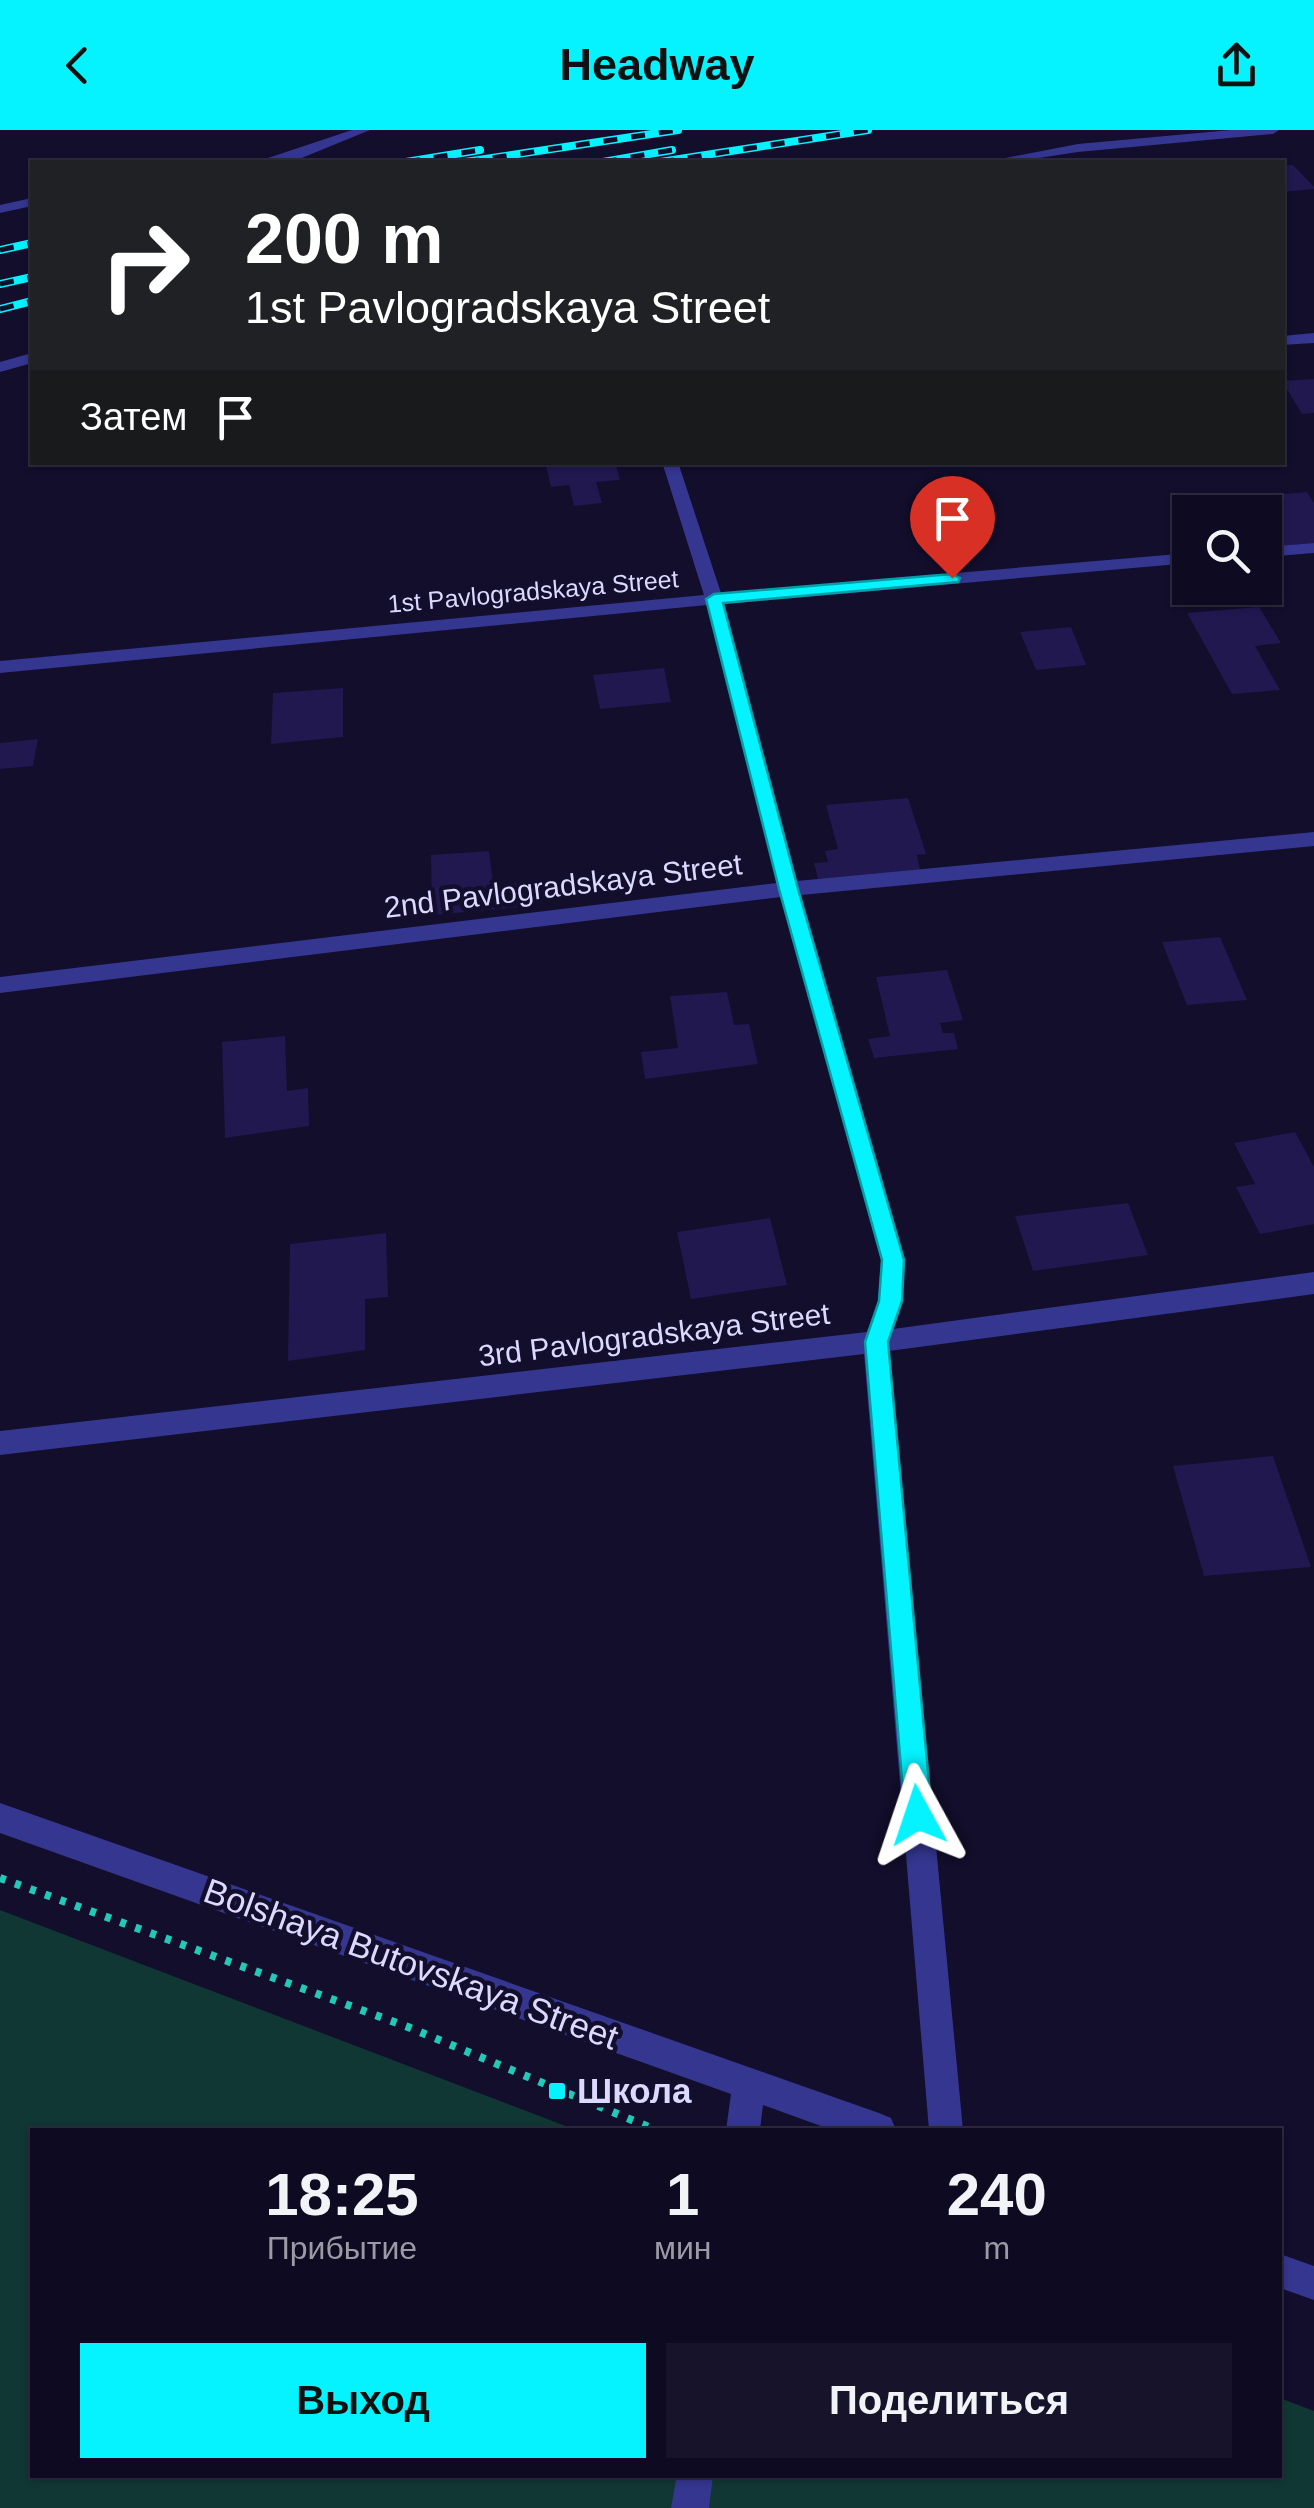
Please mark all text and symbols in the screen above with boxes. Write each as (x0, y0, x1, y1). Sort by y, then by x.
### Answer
icon: back (50, 38, 105, 93)
icon: share (1209, 38, 1264, 93)
text: Headway (559, 39, 755, 90)
icon: right (80, 200, 210, 330)
text: 200 m (245, 200, 443, 278)
text: 1st Pavlogradskaya Street (245, 282, 770, 333)
icon: arrive (208, 390, 263, 445)
text: Затем (80, 396, 188, 438)
pin (910, 476, 995, 579)
icon: arrive (925, 491, 980, 546)
map controls (1172, 495, 1282, 605)
button: search (1172, 495, 1282, 605)
street label: 1st Pavlogradskaya Street (386, 564, 680, 618)
street label: 2nd Pavlogradskaya Street (382, 847, 744, 924)
street label: 3rd Pavlogradskaya Street (476, 1297, 832, 1372)
position arrow (866, 1763, 970, 1867)
street label: Bolshaya Butovskaya Street (199, 1870, 624, 2057)
place label: Школа (577, 2071, 692, 2110)
marker: Школа (546, 2080, 568, 2102)
text: 18:25 (265, 2161, 419, 2228)
text: 1 (666, 2161, 699, 2228)
text: 240 (947, 2161, 1047, 2228)
text: Прибытие (267, 2230, 417, 2266)
text: мин (654, 2230, 711, 2266)
text: m (983, 2230, 1010, 2266)
button: Выход (80, 2343, 646, 2458)
button: Поделиться (666, 2343, 1232, 2458)

